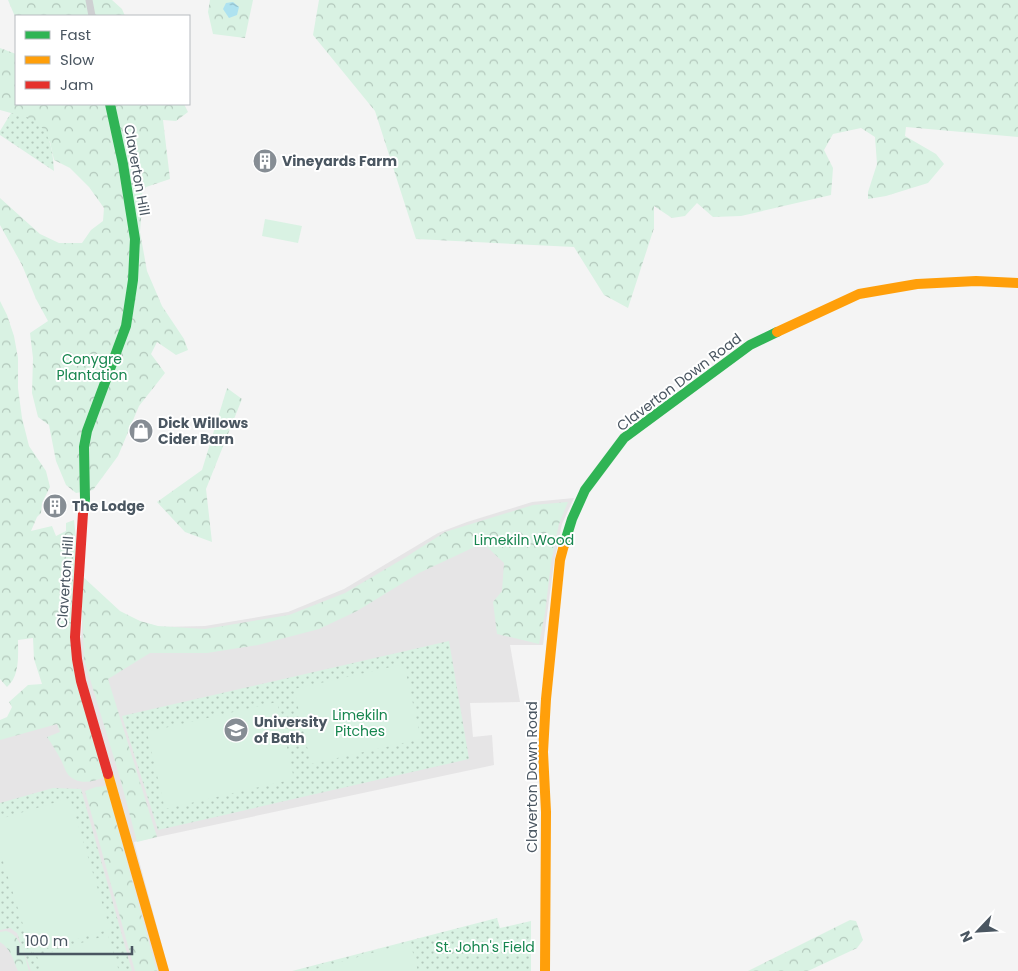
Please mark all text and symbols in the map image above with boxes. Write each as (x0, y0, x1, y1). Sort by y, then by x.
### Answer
legend (15, 15, 190, 105)
text: Fast (60, 24, 91, 45)
text: Slow (60, 49, 95, 70)
text: Jam (60, 74, 94, 95)
street label: Claverton Hill (119, 123, 155, 217)
building icon: Vineyards Farm (252, 148, 278, 174)
place label: Vineyards Farm (282, 151, 397, 171)
street label: Claverton Down Road (612, 328, 746, 436)
park label: Conygre Plantation (57, 349, 128, 385)
place label: Dick Willows Cider Barn (158, 413, 249, 449)
shop icon: Dick Willows Cider Barn (128, 418, 154, 444)
building icon: The Lodge (42, 493, 68, 519)
place label: The Lodge (72, 496, 145, 516)
park label: Limekiln Wood (474, 530, 574, 550)
street label: Claverton Hill (52, 535, 78, 629)
street label: Claverton Down Road (522, 701, 542, 853)
park label: Limekiln Pitches (332, 705, 388, 741)
place label: University of Bath (254, 712, 327, 748)
school or university icon: University of Bath (223, 717, 249, 743)
north arrow (953, 906, 1003, 956)
scale bar (18, 924, 131, 956)
text: N (955, 927, 978, 945)
text: 100 m (25, 930, 68, 951)
park label: St. John's Field (435, 937, 535, 957)

